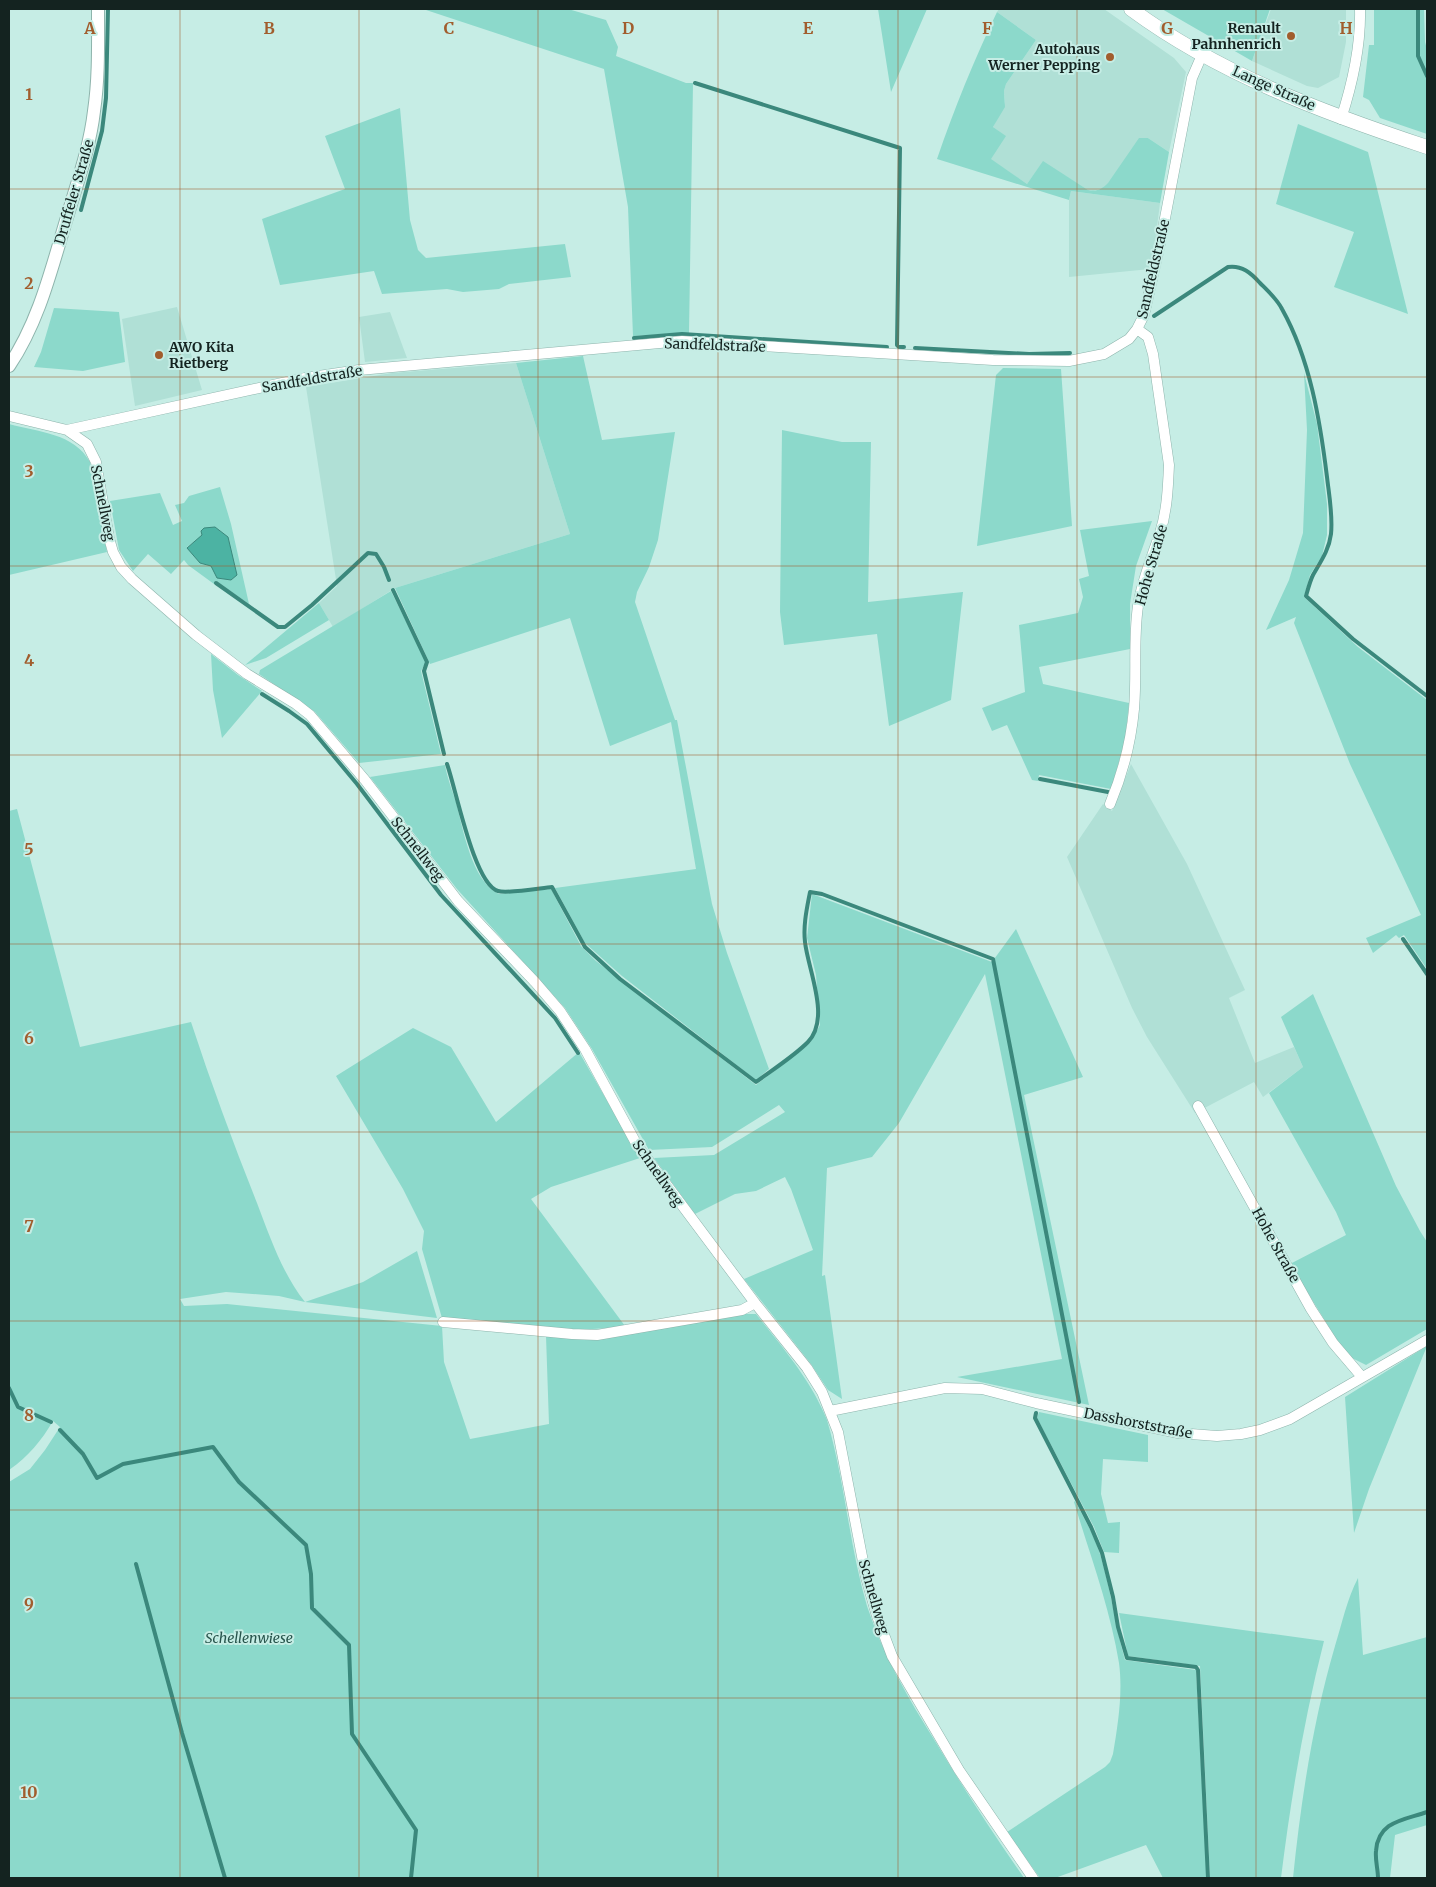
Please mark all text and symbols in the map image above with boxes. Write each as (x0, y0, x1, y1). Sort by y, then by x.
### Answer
text: A (83, 18, 96, 38)
text: B (263, 18, 275, 38)
text: C (444, 18, 454, 38)
text: D (622, 18, 634, 38)
text: E (803, 18, 814, 38)
text: F (982, 18, 992, 38)
text: G (1161, 18, 1173, 38)
text: H (1339, 18, 1353, 38)
place label: Renault Pahnhenrich (1191, 19, 1282, 53)
marker: Renault Pahnhenrich (1285, 30, 1297, 42)
place label: Autohaus Werner Pepping (987, 40, 1100, 74)
marker: Autohaus Werner Pepping (1104, 51, 1116, 63)
street label: Lange Straße (1230, 62, 1318, 114)
text: 1 (25, 84, 33, 104)
street label: Druffeler Straße (50, 137, 98, 247)
street label: Sandfeldstraße (1133, 217, 1173, 321)
text: 2 (24, 273, 34, 293)
street label: Sandfeldstraße (664, 334, 766, 356)
place label: AWO Kita Rietberg (168, 338, 234, 372)
marker: AWO Kita Rietberg (153, 349, 165, 361)
street label: Sandfeldstraße (260, 361, 364, 397)
text: 3 (24, 461, 34, 481)
street label: Schnellweg (87, 463, 119, 543)
street label: Hohe Straße (1131, 523, 1171, 607)
text: 4 (24, 650, 34, 670)
street label: Schnellweg (387, 813, 449, 885)
text: 5 (24, 839, 34, 859)
text: 6 (24, 1028, 34, 1048)
street label: Schnellweg (628, 1136, 688, 1210)
street label: Hohe Straße (1248, 1204, 1304, 1286)
text: 7 (24, 1216, 34, 1236)
street label: Dasshorststraße (1082, 1404, 1194, 1442)
text: 8 (24, 1405, 34, 1425)
street label: Schnellweg (855, 1557, 893, 1637)
text: 9 (24, 1594, 34, 1614)
park label: Schellenwiese (205, 1629, 293, 1647)
text: 10 (20, 1782, 38, 1802)

